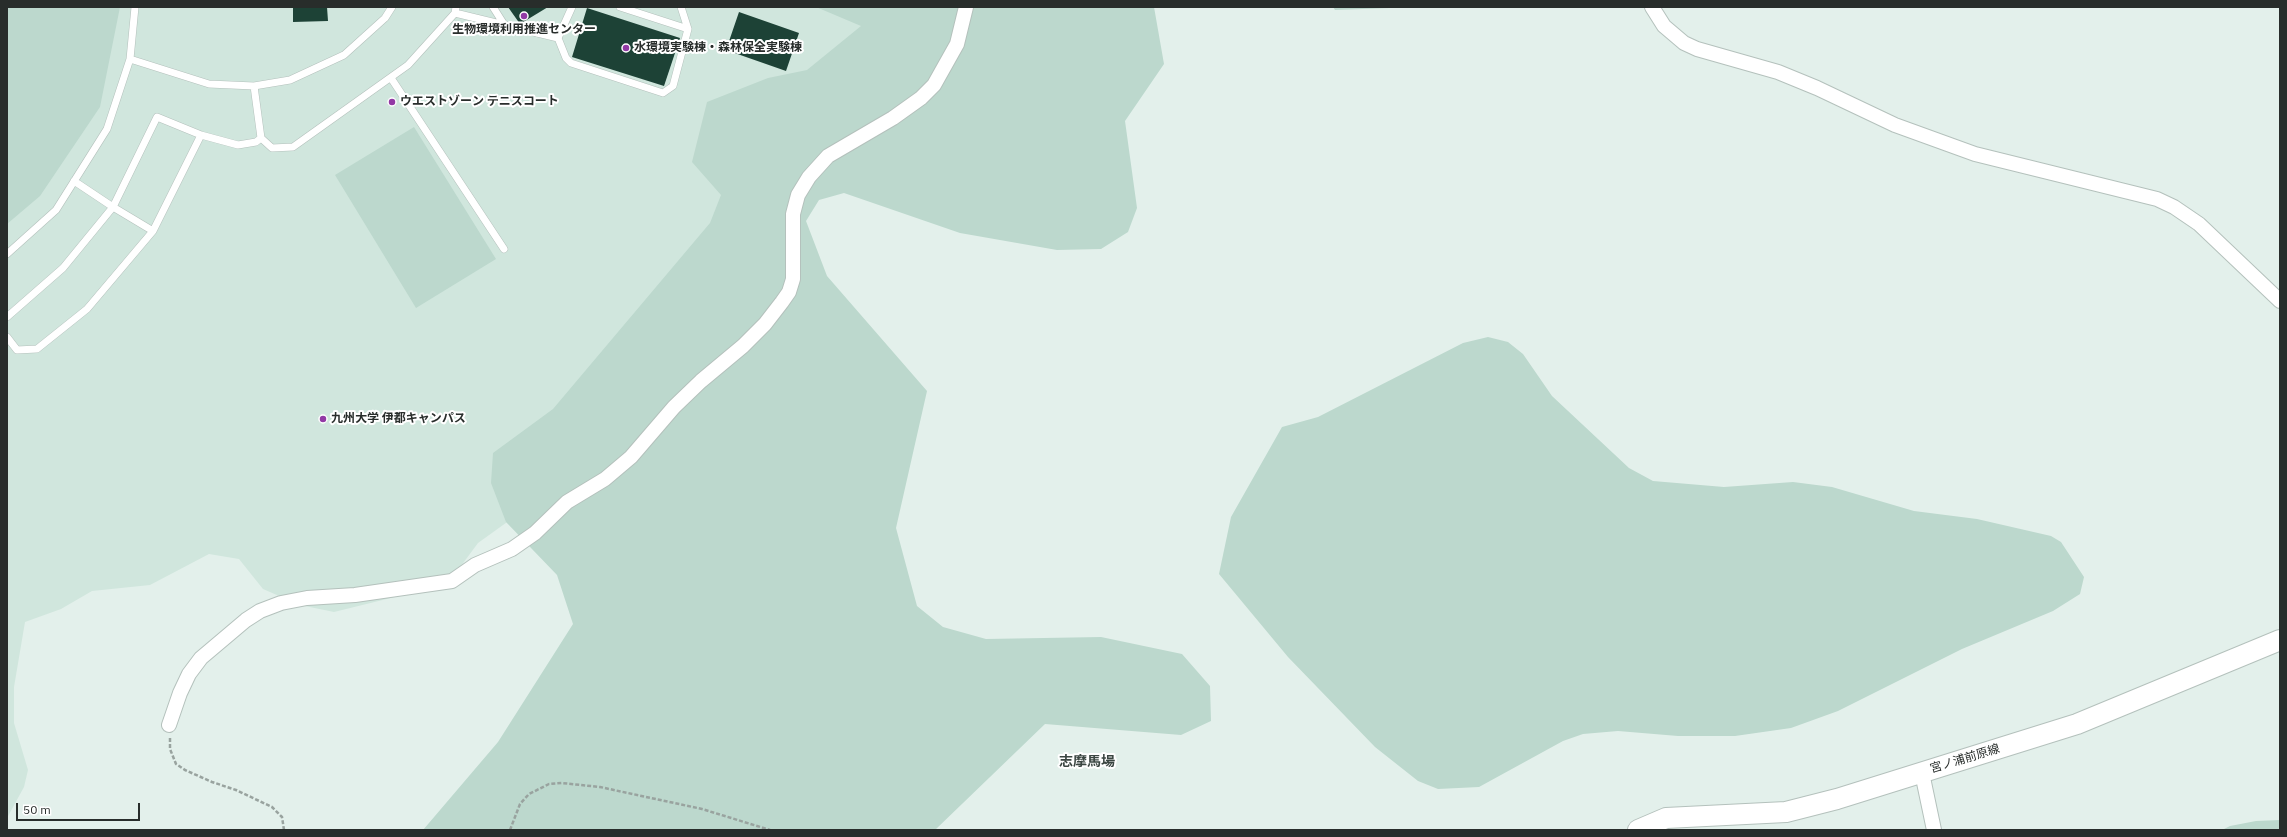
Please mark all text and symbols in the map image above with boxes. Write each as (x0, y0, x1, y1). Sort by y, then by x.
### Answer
marker: 生物環境利用推進センター (519, 11, 529, 21)
place label: 生物環境利用推進センター (452, 23, 596, 37)
place label: 水環境実験棟・森林保全実験棟 (634, 41, 802, 55)
marker: 水環境実験棟・森林保全実験棟 (621, 43, 631, 53)
place label: ウエストゾーン テニスコート (400, 95, 559, 109)
marker: ウエストゾーン テニスコート (387, 97, 397, 107)
place label: 九州大学 伊都キャンパス (331, 412, 466, 426)
marker: 九州大学 伊都キャンパス (318, 414, 328, 424)
street label: 宮ノ浦前原線 (1928, 742, 2002, 776)
district label: 志摩馬場 (1059, 754, 1115, 770)
scale bar (18, 795, 142, 821)
text: 50 m (23, 802, 51, 817)

